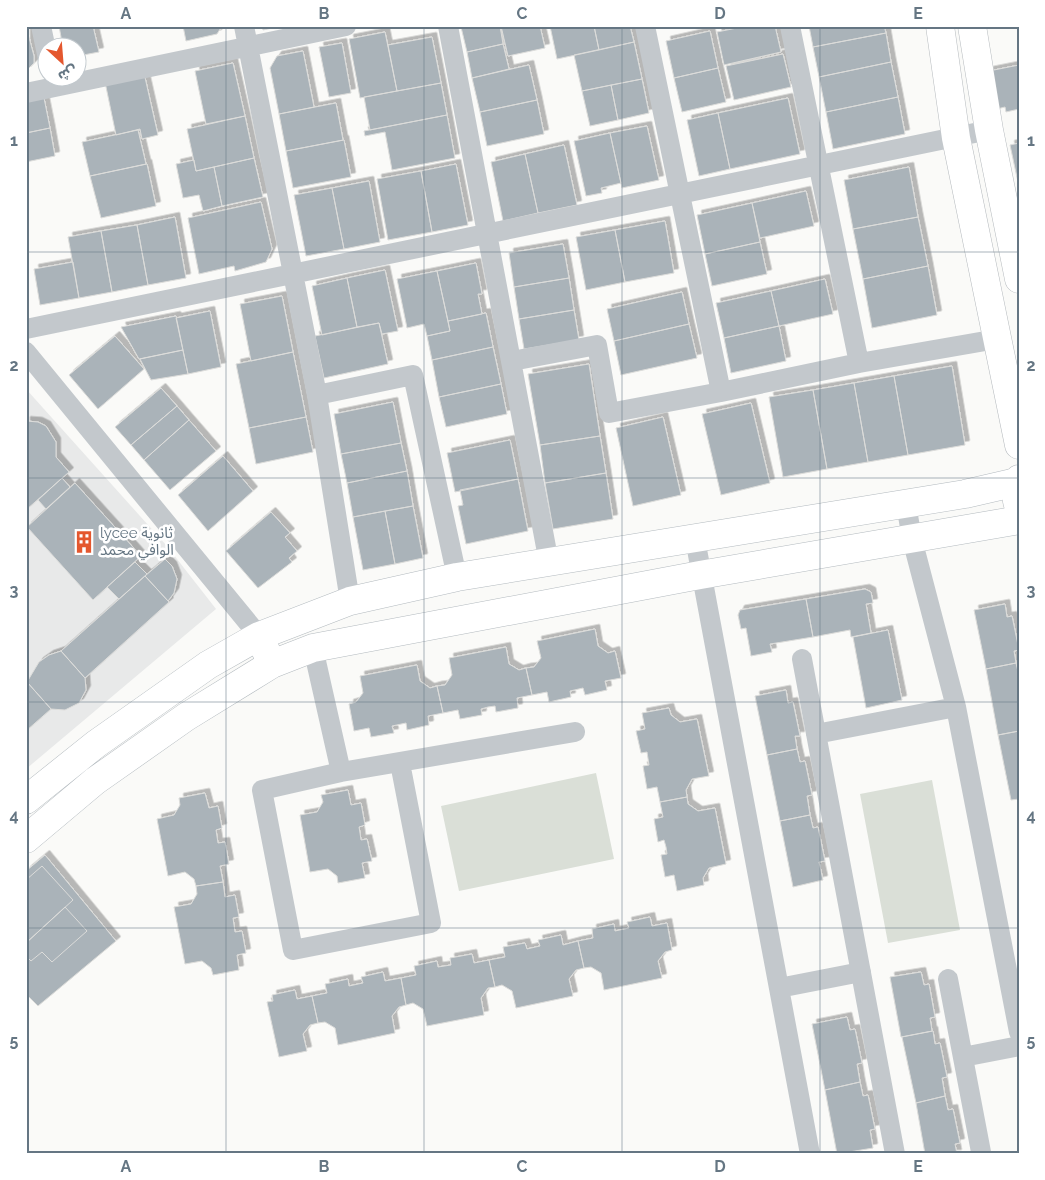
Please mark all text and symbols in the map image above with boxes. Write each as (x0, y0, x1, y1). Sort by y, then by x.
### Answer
text: A (121, 4, 132, 23)
text: B (319, 4, 330, 23)
text: C (517, 4, 528, 23)
text: D (714, 4, 726, 23)
text: E (913, 4, 923, 23)
north arrow (38, 38, 88, 88)
text: ش (56, 62, 80, 85)
text: 1 (10, 131, 18, 150)
text: 1 (1027, 131, 1035, 150)
text: 2 (9, 356, 19, 375)
text: 2 (1026, 356, 1036, 375)
place label: lycee ثانوية الوافي محمد (100, 524, 174, 561)
building icon: lycee ثانوية الوافي محمد (71, 529, 97, 555)
text: 3 (10, 581, 19, 600)
text: 3 (1027, 581, 1036, 600)
text: 4 (9, 806, 19, 825)
text: 4 (1026, 806, 1036, 825)
text: 5 (10, 1031, 19, 1050)
text: 5 (1027, 1031, 1036, 1050)
text: A (121, 1157, 132, 1176)
text: B (319, 1157, 330, 1176)
text: C (517, 1157, 528, 1176)
text: D (714, 1157, 726, 1176)
text: E (913, 1157, 923, 1176)

